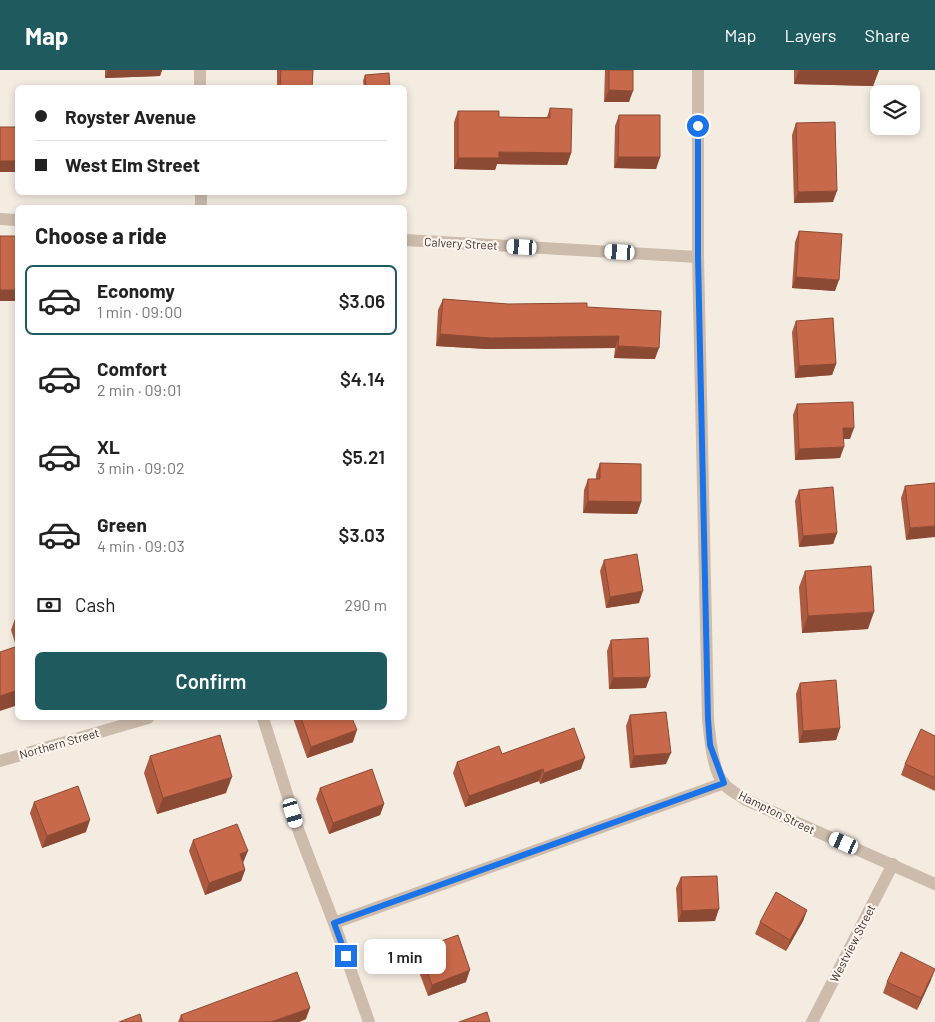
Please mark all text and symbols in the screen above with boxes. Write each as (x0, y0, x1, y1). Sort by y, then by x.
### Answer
text: Map (25, 21, 68, 50)
text: Map (724, 24, 756, 46)
text: Layers (784, 24, 837, 46)
text: Share (865, 24, 910, 46)
map controls (870, 85, 920, 135)
button: layers (870, 85, 920, 135)
text: Royster Avenue (65, 105, 196, 128)
route start (687, 115, 709, 137)
text: West Elm Street (65, 153, 200, 176)
text: Choose a ride (35, 222, 167, 248)
street label: Calvery Street (424, 234, 498, 252)
car (506, 239, 537, 255)
car (604, 244, 635, 260)
icon: car (37, 278, 82, 323)
text: Economy (97, 279, 175, 302)
text: $3.06 (339, 289, 385, 312)
text: 1 min · 09:00 (97, 302, 182, 321)
icon: car (37, 356, 82, 401)
text: Comfort (97, 357, 167, 380)
text: $4.14 (340, 367, 385, 390)
text: 2 min · 09:01 (97, 380, 181, 399)
icon: car (37, 434, 82, 479)
text: XL (97, 435, 120, 458)
text: $5.21 (342, 445, 385, 468)
text: 3 min · 09:02 (97, 458, 185, 477)
icon: car (37, 512, 82, 557)
text: Green (97, 513, 147, 536)
text: $3.03 (339, 523, 385, 546)
text: 4 min · 09:03 (97, 536, 185, 555)
icon: cash (35, 591, 63, 619)
text: Cash (75, 593, 116, 616)
text: 290 m (345, 595, 387, 614)
button: Confirm (35, 652, 387, 710)
street label: Northern Street (17, 725, 101, 761)
street label: Hampton Street (737, 788, 817, 836)
car (281, 796, 304, 830)
car (827, 830, 860, 856)
street label: Westview Street (826, 902, 878, 984)
callout: 1 min (364, 938, 446, 974)
route end (335, 945, 357, 967)
text: 1 min (388, 947, 422, 966)

